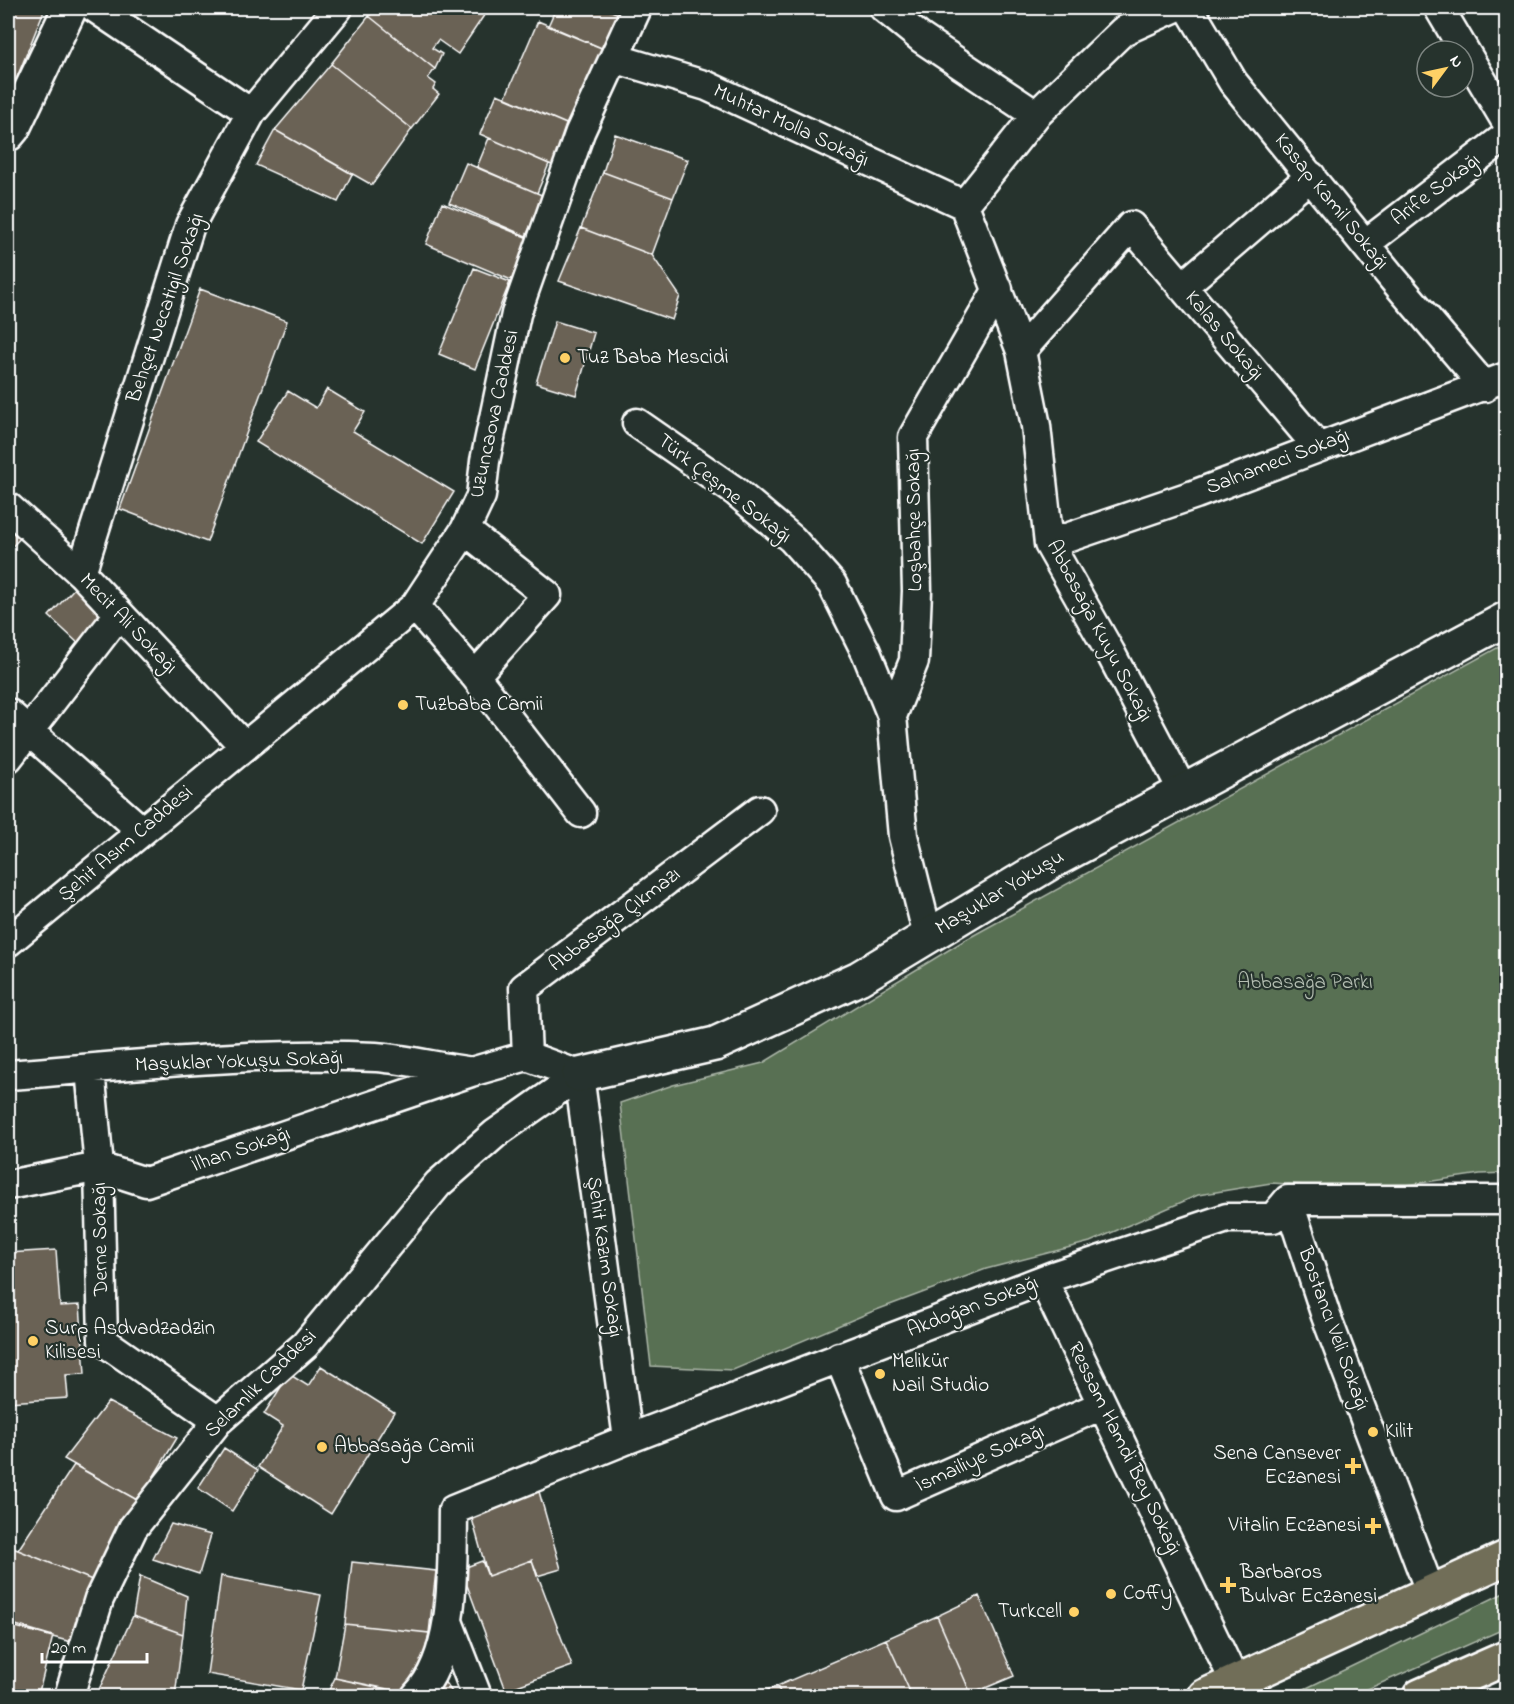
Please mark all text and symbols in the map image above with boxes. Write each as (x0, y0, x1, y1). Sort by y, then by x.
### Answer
north arrow (1415, 39, 1475, 99)
text: N (1443, 51, 1469, 73)
street label: Muhtar Molla Sokağı (707, 77, 874, 177)
street label: Kasap Kamil Sokağı (1265, 127, 1396, 278)
street label: Arife Sokağı (1385, 146, 1488, 235)
street label: Behçet Necatigil Sokağı (119, 209, 214, 409)
street label: Kalas Sokağı (1176, 284, 1271, 389)
street label: Uzuncaova Caddesi (463, 327, 527, 501)
place label: Tuz Baba Mescidi (577, 343, 728, 373)
marker: Tuz Baba Mescidi (558, 351, 572, 365)
street label: Salnameci Sokağı (1202, 421, 1355, 505)
street label: Türk Çeşme Sokağı (649, 427, 798, 553)
street label: Loşbahçe Sokağı (899, 448, 933, 592)
street label: Abbasağa Kuyu Sokağı (1036, 535, 1160, 728)
street label: Mecit Ali Sokağı (70, 567, 184, 683)
place label: Tuzbaba Camii (415, 690, 543, 720)
marker: Tuzbaba Camii (396, 698, 410, 712)
street label: Şehit Asım Caddesi (52, 778, 200, 910)
street label: Maşuklar Yokuşu (930, 843, 1070, 943)
street label: Abbasağa Çıkmazı (543, 860, 689, 981)
park label: Abbasağa Parkı (1237, 968, 1373, 1000)
street label: Maşuklar Yokuşu Sokağı (134, 1043, 344, 1083)
street label: İlhan Sokağı (187, 1119, 295, 1183)
street label: Şehit Kazım Sokağı (576, 1175, 630, 1340)
street label: Derne Sokağı (85, 1182, 119, 1297)
street label: Bostancı Veli Sokağı (1287, 1242, 1377, 1416)
street label: Akdoğan Sokağı (903, 1268, 1044, 1348)
place label: Surp Asdvadzadzin Kilisesi (45, 1314, 215, 1368)
street label: Selamlık Caddesi (198, 1322, 324, 1446)
marker: Surp Asdvadzadzin Kilisesi (26, 1334, 40, 1348)
street label: Ressam Hamdi Bey Sokağı (1057, 1337, 1189, 1562)
place label: Melikür Nail Studio (892, 1347, 989, 1401)
marker: Melikür Nail Studio (873, 1367, 887, 1381)
street label: İsmailiye Sokağı (911, 1417, 1050, 1503)
place label: Kilit (1385, 1417, 1413, 1447)
marker: Kilit (1366, 1425, 1380, 1439)
place label: Abbasağa Camii (334, 1432, 475, 1464)
place label: Sena Cansever Eczanesi (1213, 1439, 1341, 1493)
marker: Abbasağa Camii (315, 1440, 329, 1454)
marker: Sena Cansever Eczanesi (1346, 1459, 1360, 1473)
place label: Vitalin Eczanesi (1228, 1511, 1361, 1541)
marker: Vitalin Eczanesi (1366, 1519, 1380, 1533)
place label: Barbaros Bulvar Eczanesi (1239, 1558, 1377, 1612)
marker: Barbaros Bulvar Eczanesi (1221, 1578, 1235, 1592)
place label: Coffy (1123, 1579, 1172, 1611)
marker: Coffy (1104, 1587, 1118, 1601)
place label: Turkcell (998, 1597, 1062, 1627)
marker: Turkcell (1067, 1605, 1081, 1619)
scale bar (42, 1626, 147, 1664)
text: 20 m (51, 1636, 86, 1662)

